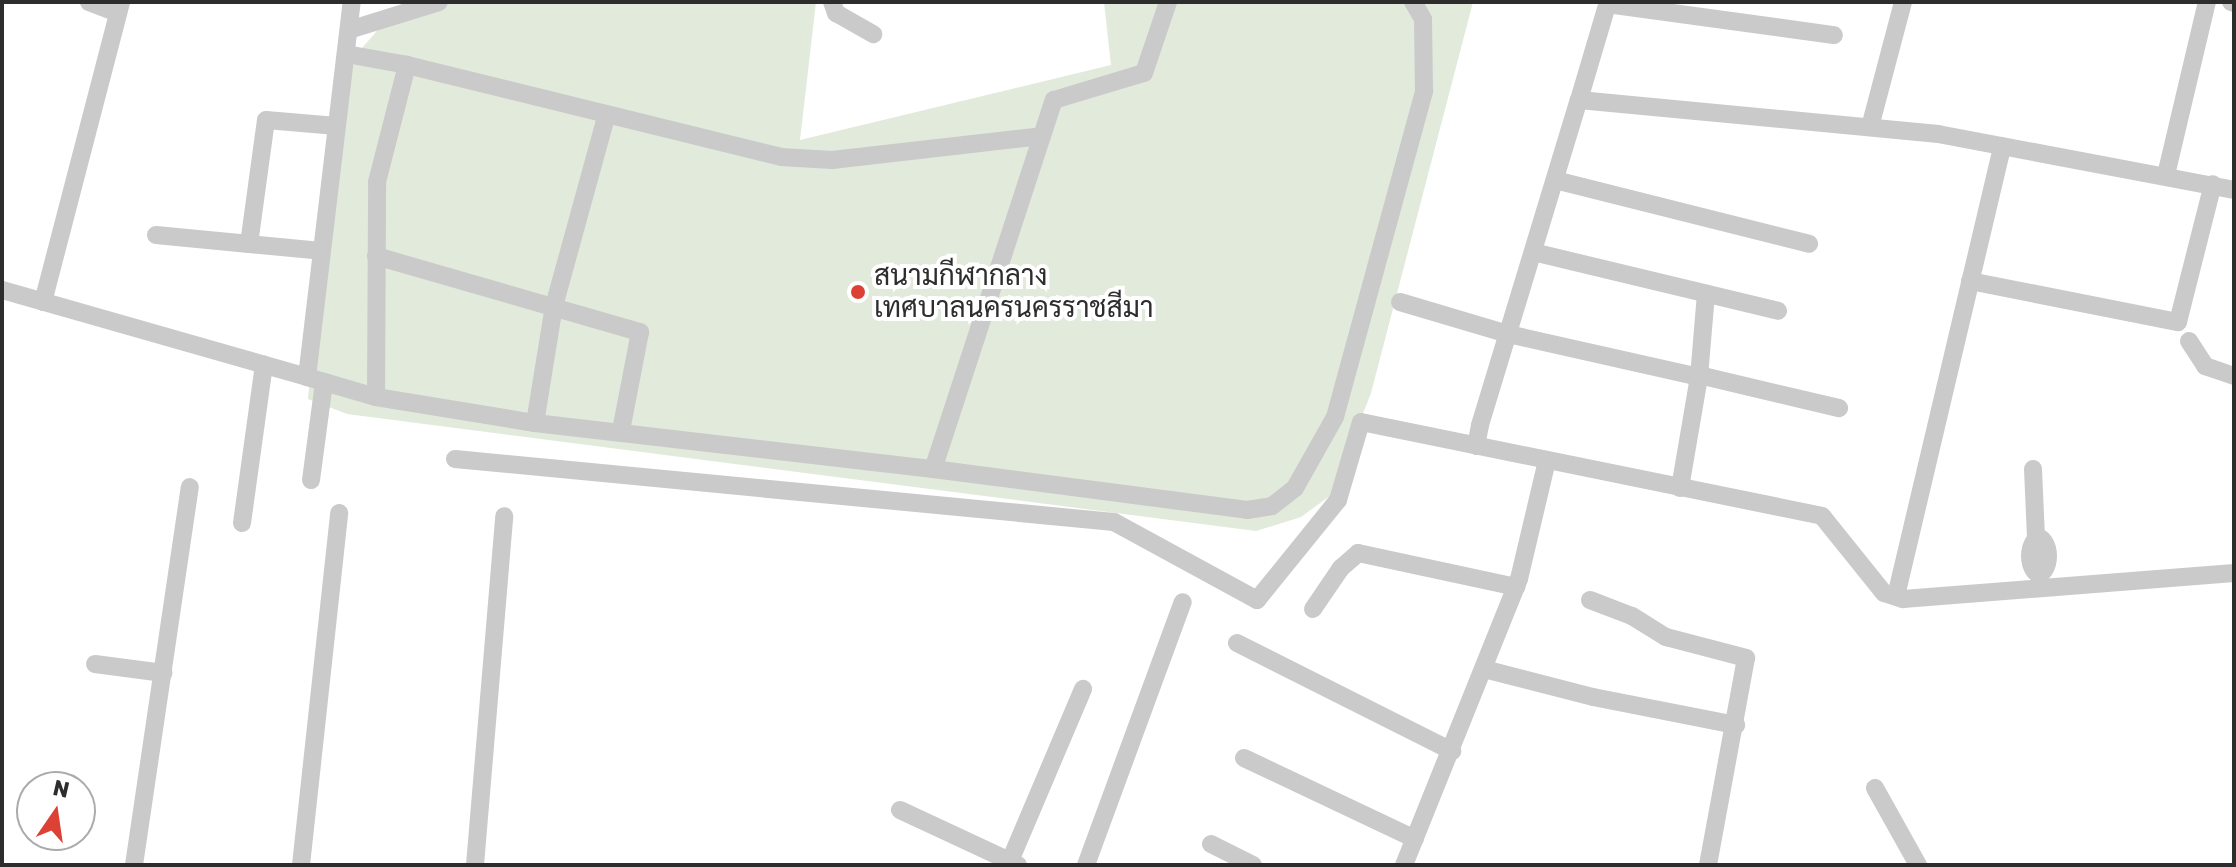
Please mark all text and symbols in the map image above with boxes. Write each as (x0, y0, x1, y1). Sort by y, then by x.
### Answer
place label: สนามกีฬากลาง เทศบาลนครนครราชสีมา (874, 259, 1153, 325)
marker: สนามกีฬากลาง เทศบาลนครนครราชสีมา (849, 283, 867, 301)
north arrow (16, 771, 96, 851)
text: N (50, 774, 72, 804)

